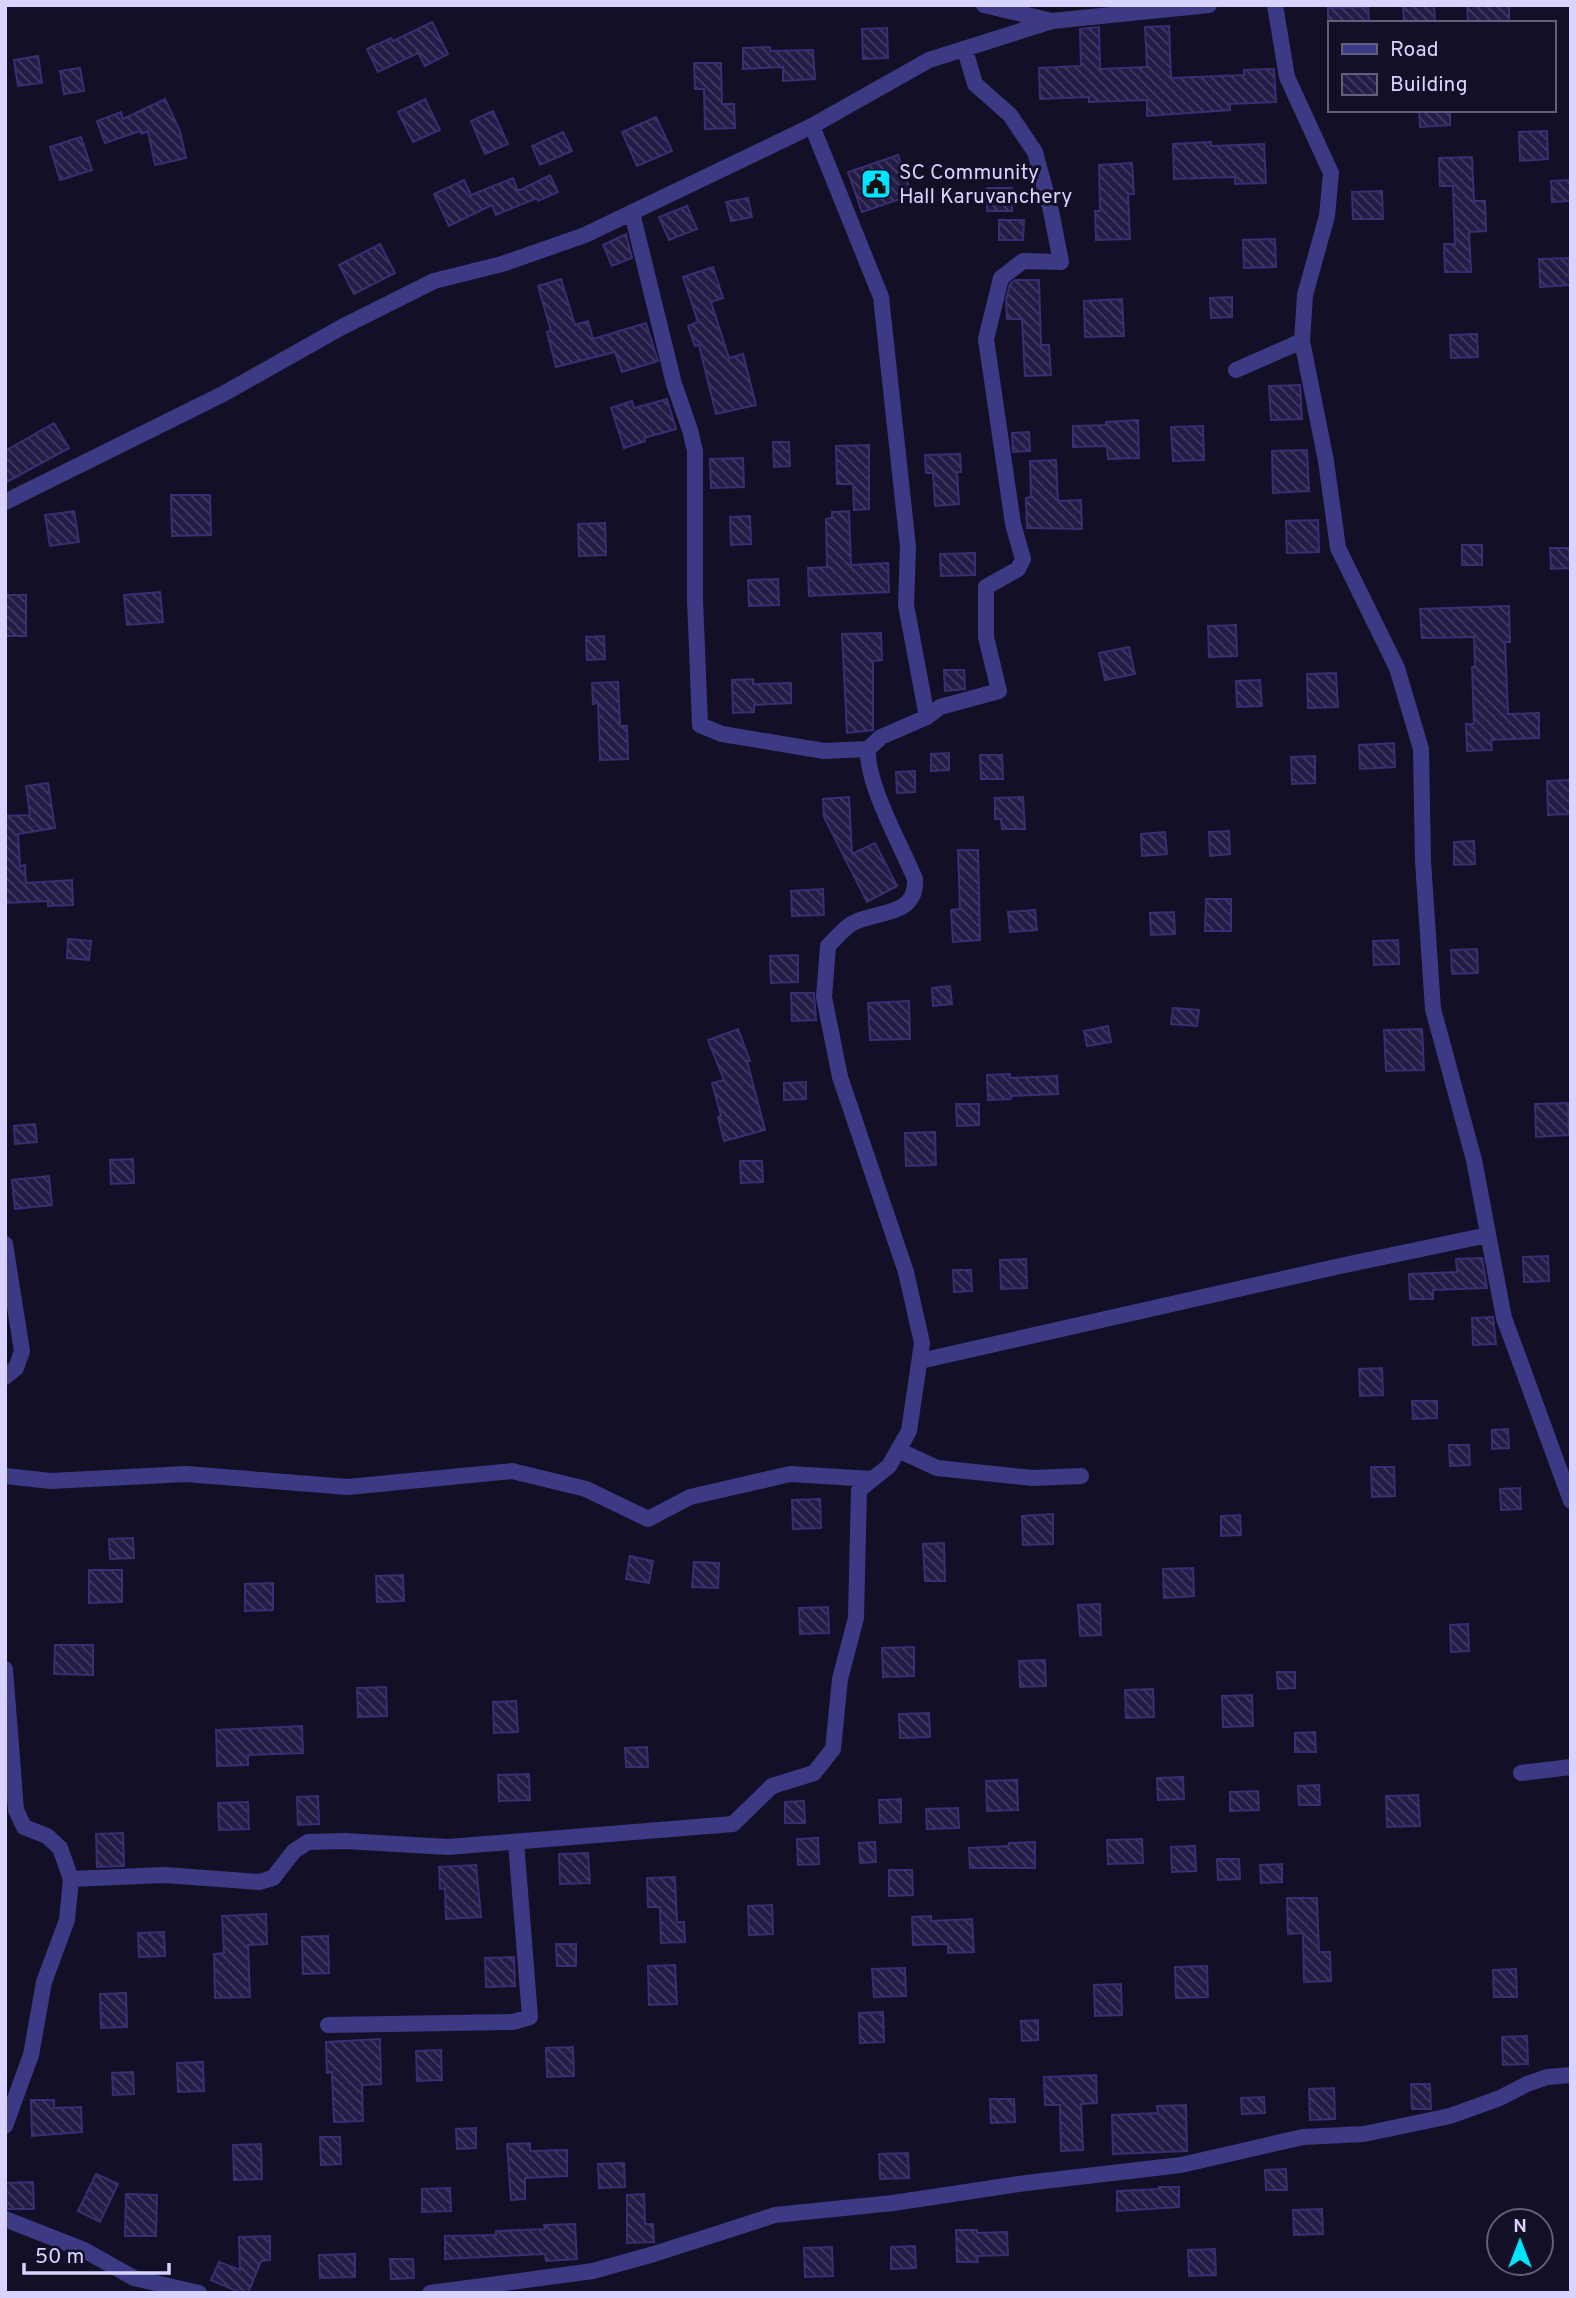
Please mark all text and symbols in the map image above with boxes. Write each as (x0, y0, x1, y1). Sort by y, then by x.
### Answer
legend (1328, 21, 1555, 112)
text: Road (1390, 37, 1439, 64)
text: Building (1390, 72, 1468, 99)
place label: SC Community Hall Karuvanchery (899, 160, 1072, 211)
public building icon: SC Community Hall Karuvanchery (859, 167, 893, 201)
north arrow (1485, 2207, 1555, 2277)
text: N (1513, 2215, 1527, 2239)
scale bar (24, 2232, 170, 2276)
text: 50 m (35, 2244, 84, 2271)

